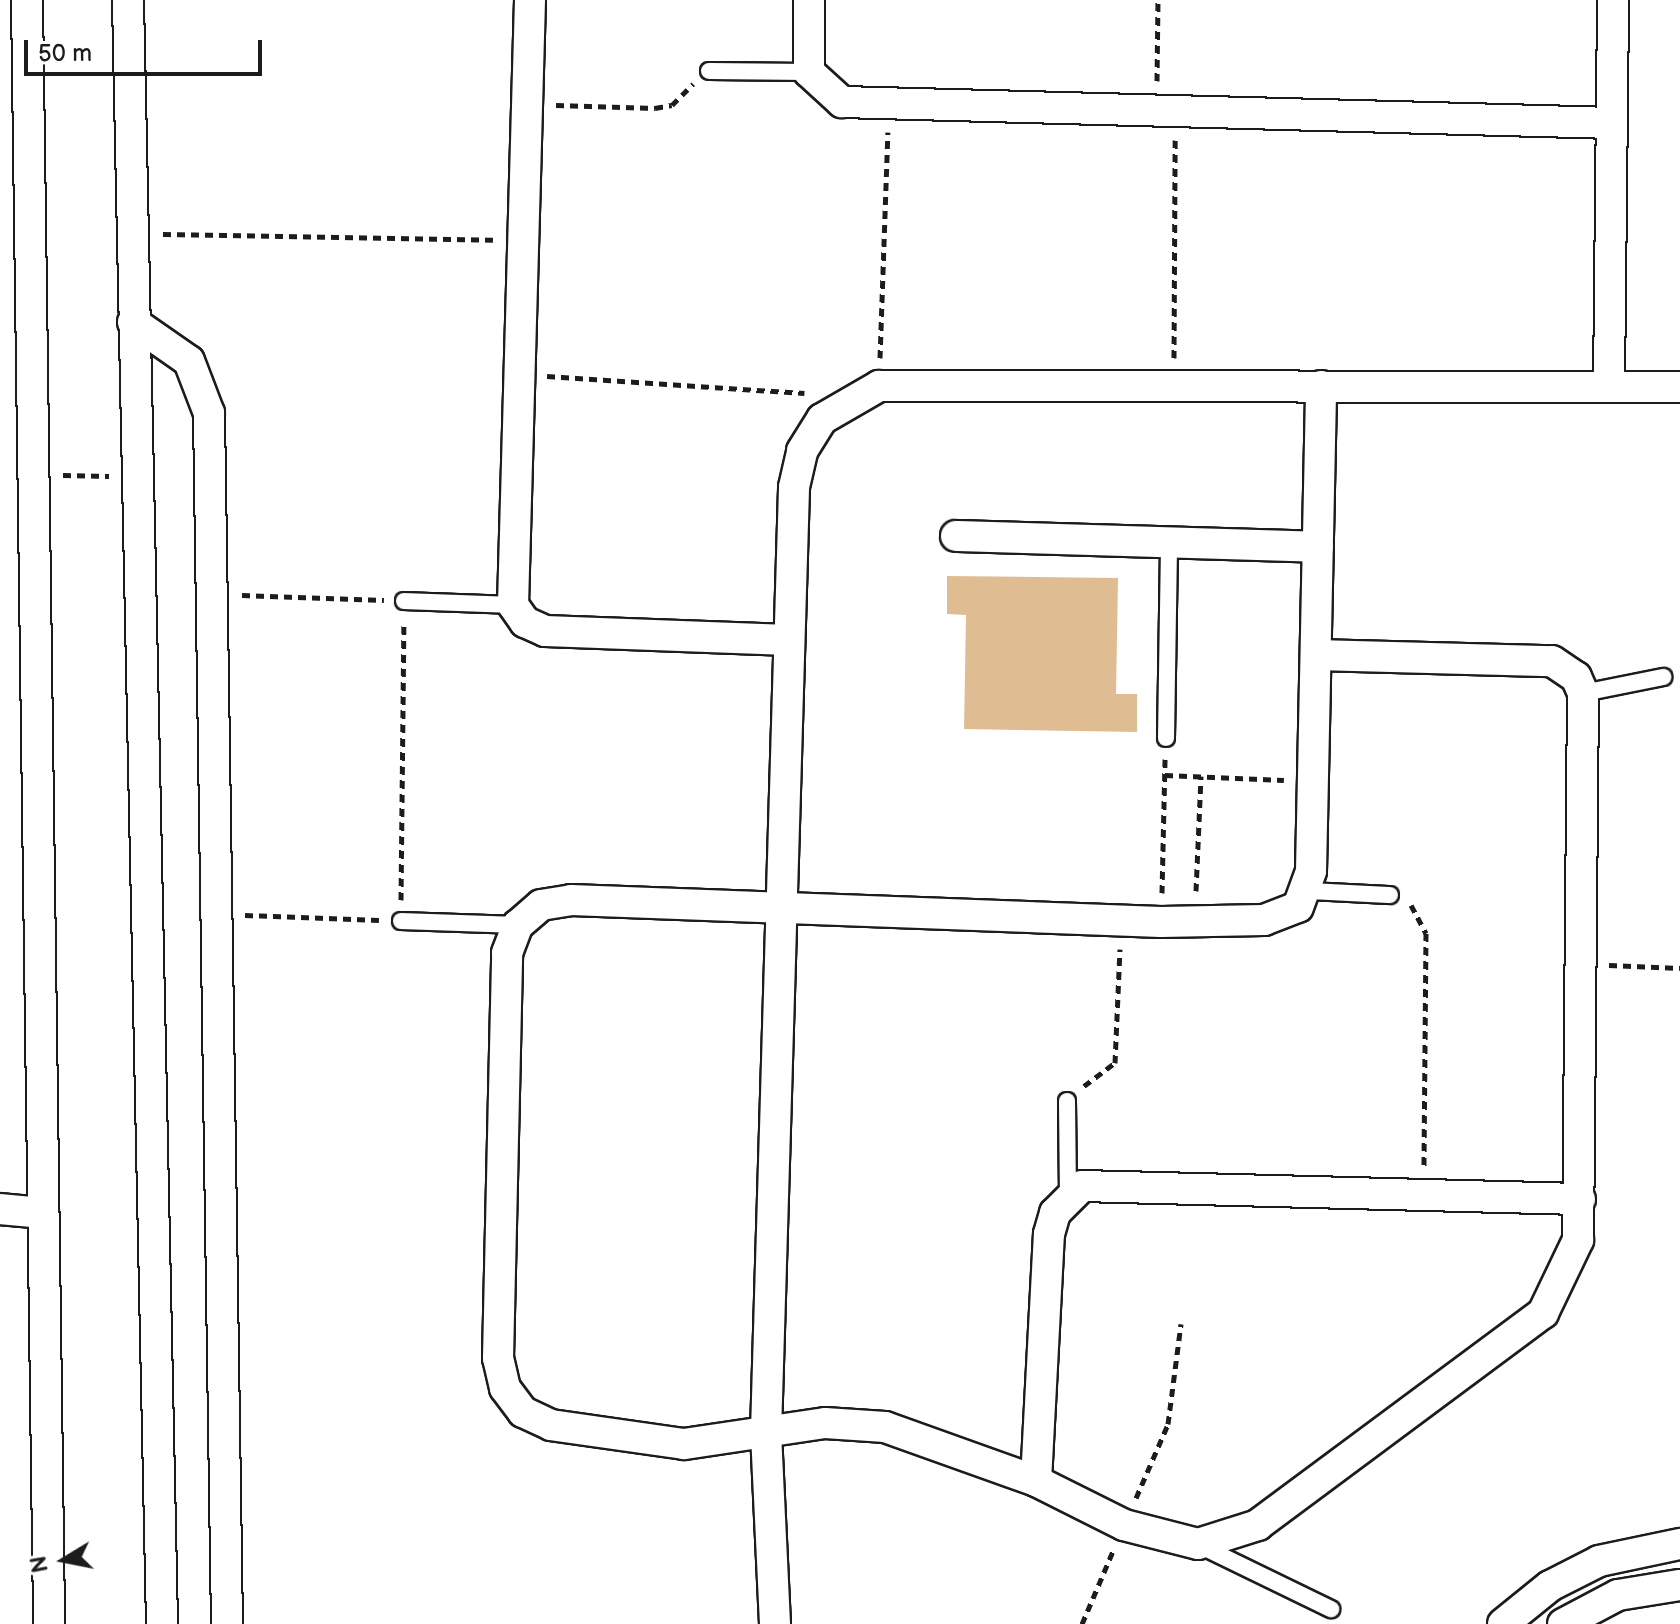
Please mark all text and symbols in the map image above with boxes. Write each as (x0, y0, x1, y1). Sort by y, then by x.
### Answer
scale bar (28, 24, 266, 74)
text: 50 m (38, 39, 92, 68)
north arrow (24, 1520, 104, 1600)
text: N (25, 1554, 55, 1575)

